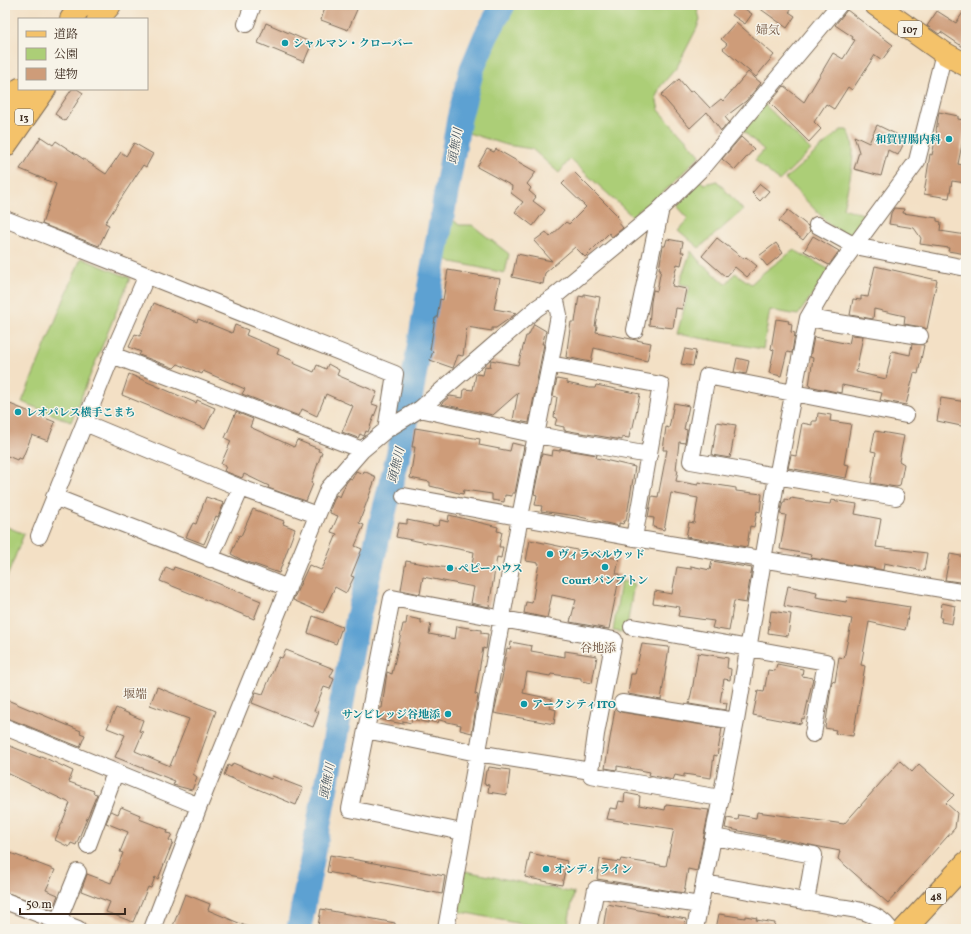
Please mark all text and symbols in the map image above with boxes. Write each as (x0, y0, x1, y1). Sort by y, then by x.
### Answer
legend (18, 18, 148, 90)
road number: 107 (898, 21, 922, 37)
district label: 婦気 (756, 23, 780, 39)
text: 道路 (54, 27, 78, 43)
place label: シャルマン・クローバー (293, 37, 413, 52)
marker: シャルマン・クローバー (280, 38, 290, 48)
text: 公園 (54, 47, 78, 63)
text: 建物 (54, 67, 78, 83)
road number: 13 (15, 109, 33, 125)
water label: 頭無川 (445, 125, 467, 165)
place label: 和賀胃腸内科 (875, 133, 941, 148)
marker: 和賀胃腸内科 (944, 134, 954, 144)
place label: レオパレス横手こまち (26, 406, 135, 421)
marker: レオパレス横手こまち (13, 407, 23, 417)
water label: 頭無川 (385, 444, 410, 485)
place label: ヴィラベルウッド (558, 548, 645, 563)
marker: ヴィラベルウッド (545, 549, 555, 559)
place label: ペピーハウス (458, 562, 523, 577)
marker: Court パンプトン (600, 562, 610, 572)
marker: ペピーハウス (445, 563, 455, 573)
place label: Court パンプトン (562, 574, 648, 589)
district label: 谷地添 (580, 641, 616, 657)
district label: 堰端 (123, 687, 147, 703)
place label: アークシティITO (532, 698, 616, 713)
marker: アークシティITO (519, 699, 529, 709)
place label: サンビレッジ谷地添 (342, 708, 440, 723)
marker: サンビレッジ谷地添 (443, 709, 453, 719)
water label: 頭無川 (317, 760, 340, 800)
place label: オンディ ライン (554, 863, 632, 878)
marker: オンディ ライン (541, 864, 551, 874)
road number: 48 (926, 888, 946, 904)
scale bar (20, 890, 125, 916)
text: 50 m (26, 897, 52, 913)

